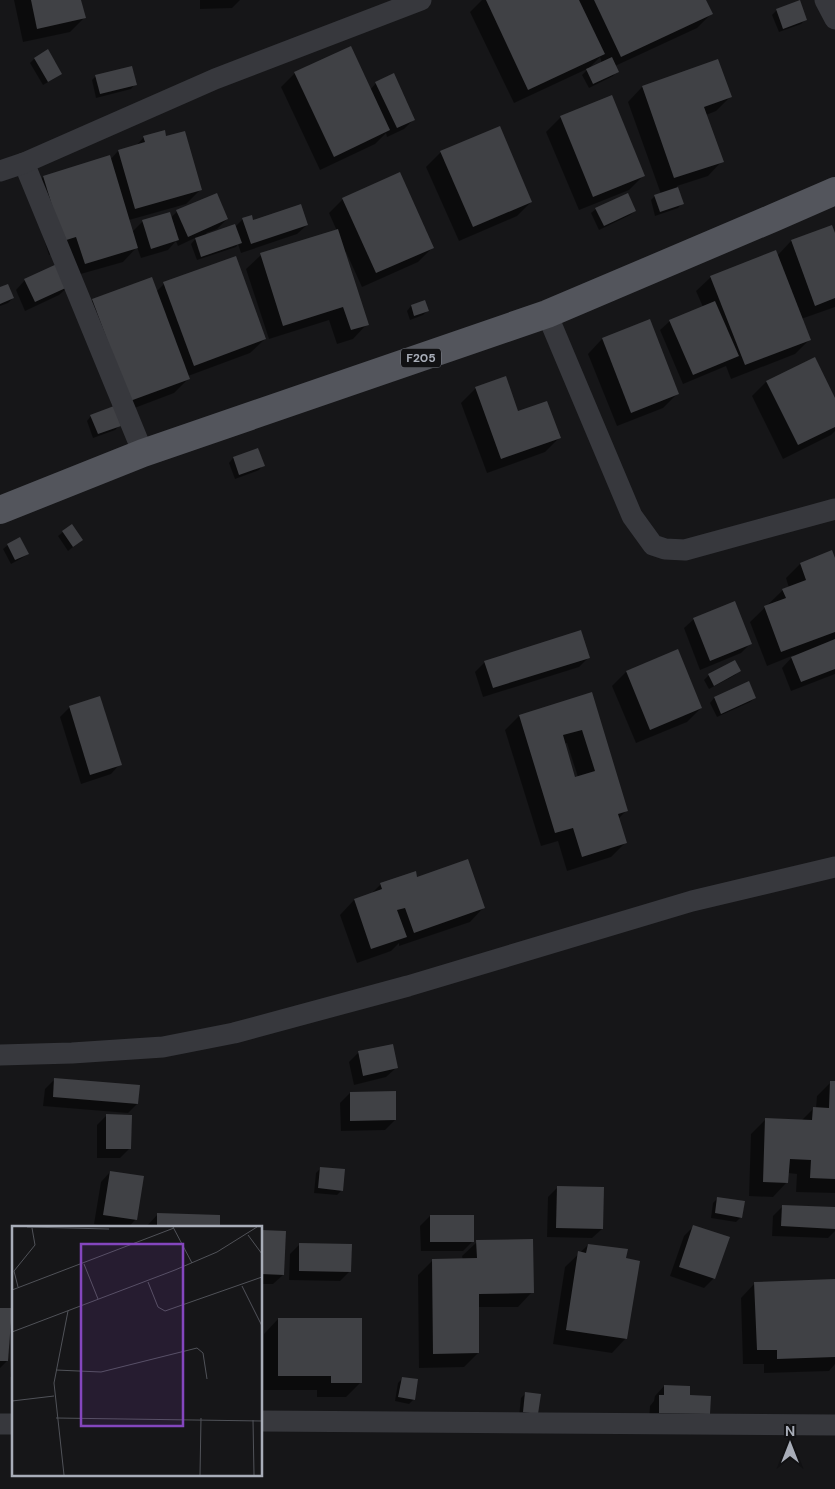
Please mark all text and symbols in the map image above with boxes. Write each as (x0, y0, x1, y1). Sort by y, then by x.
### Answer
road number: F205 (401, 348, 441, 368)
inset map (12, 1226, 262, 1476)
north arrow (765, 1419, 815, 1469)
text: N (785, 1422, 795, 1440)

